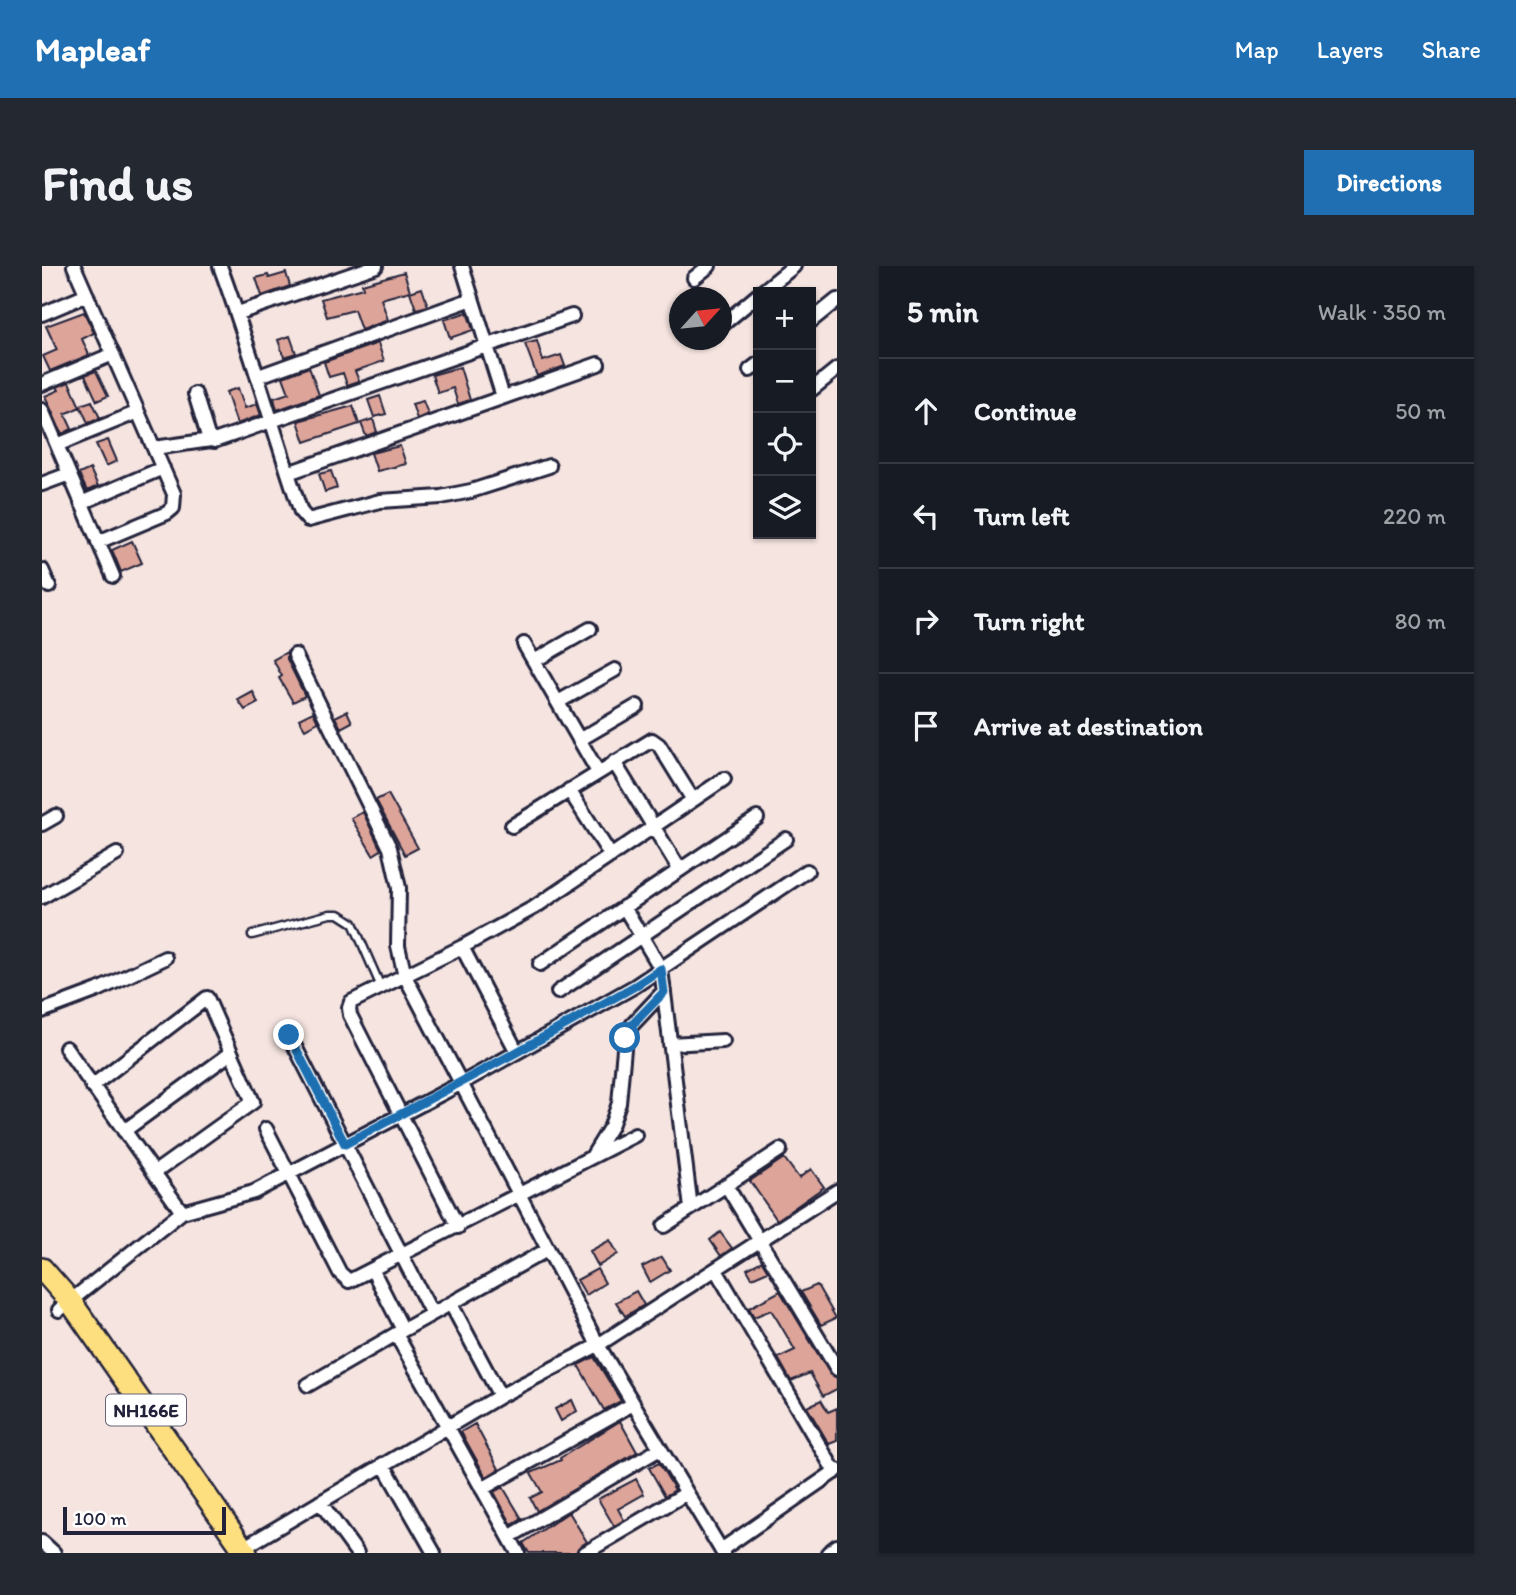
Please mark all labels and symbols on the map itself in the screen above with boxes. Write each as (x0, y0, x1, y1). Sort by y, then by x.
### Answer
north arrow (669, 287, 732, 350)
route end (273, 1019, 304, 1050)
route start (609, 1022, 640, 1053)
road number: NH166E (106, 1394, 186, 1426)
scale bar (63, 1504, 226, 1536)

